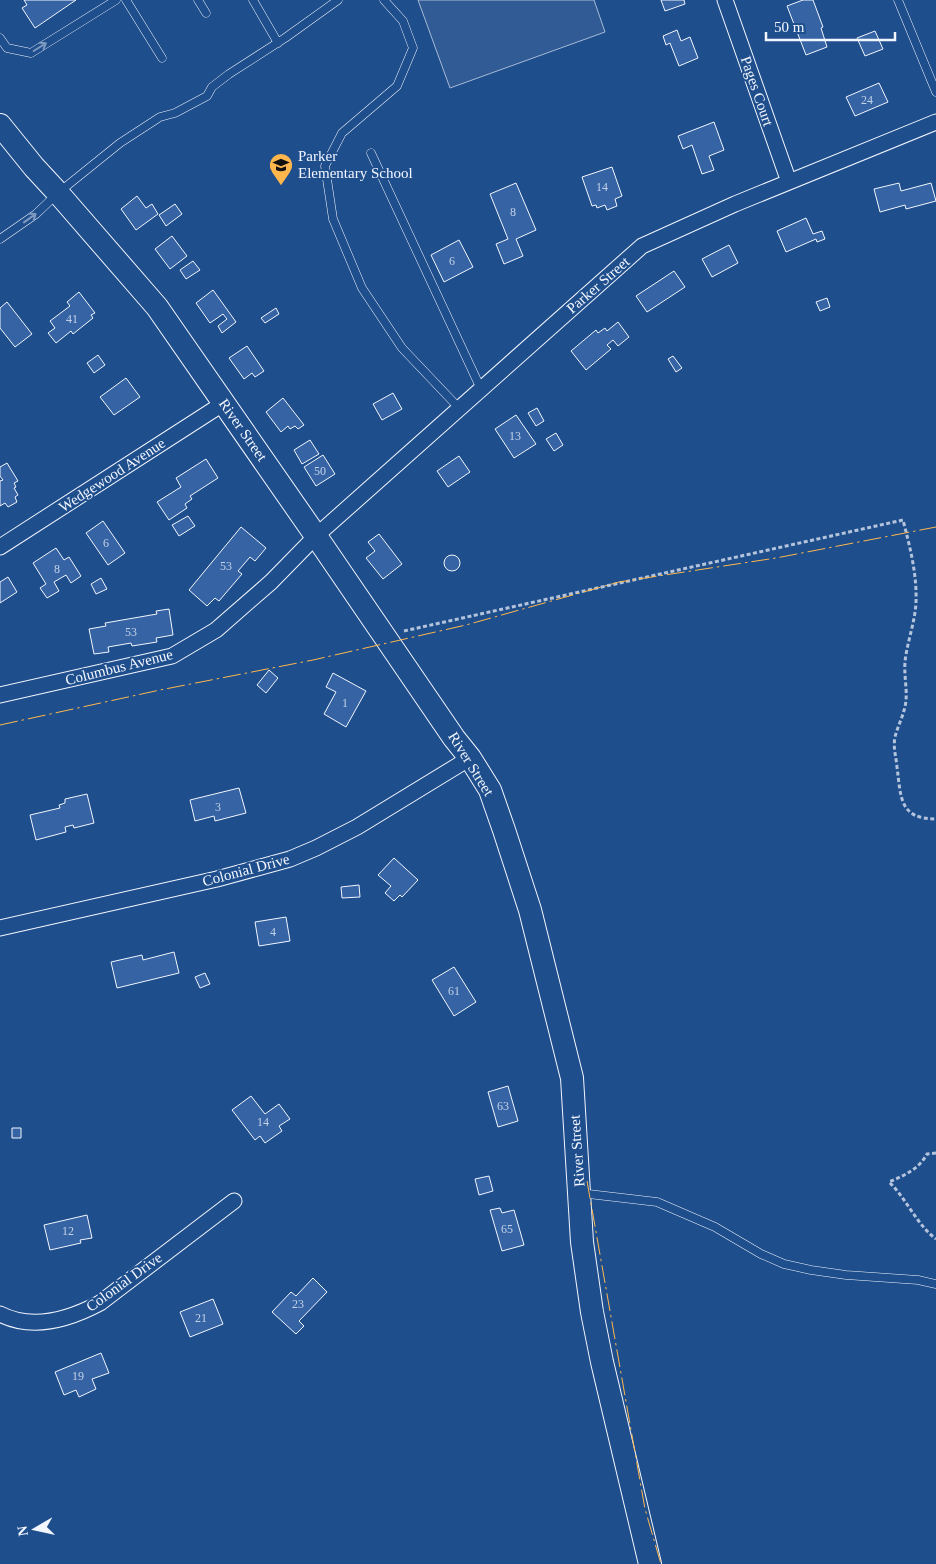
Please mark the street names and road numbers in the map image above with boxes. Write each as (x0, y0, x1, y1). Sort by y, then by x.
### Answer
street label: Pages Court (738, 54, 777, 129)
street label: Parker Street (563, 253, 633, 317)
street label: River Street (216, 396, 271, 465)
street label: Wedgewood Avenue (56, 435, 168, 515)
street label: Columbus Avenue (64, 646, 175, 688)
street label: River Street (445, 729, 497, 799)
street label: Colonial Drive (201, 851, 292, 889)
street label: River Street (566, 1114, 587, 1188)
street label: Colonial Drive (83, 1249, 165, 1315)

